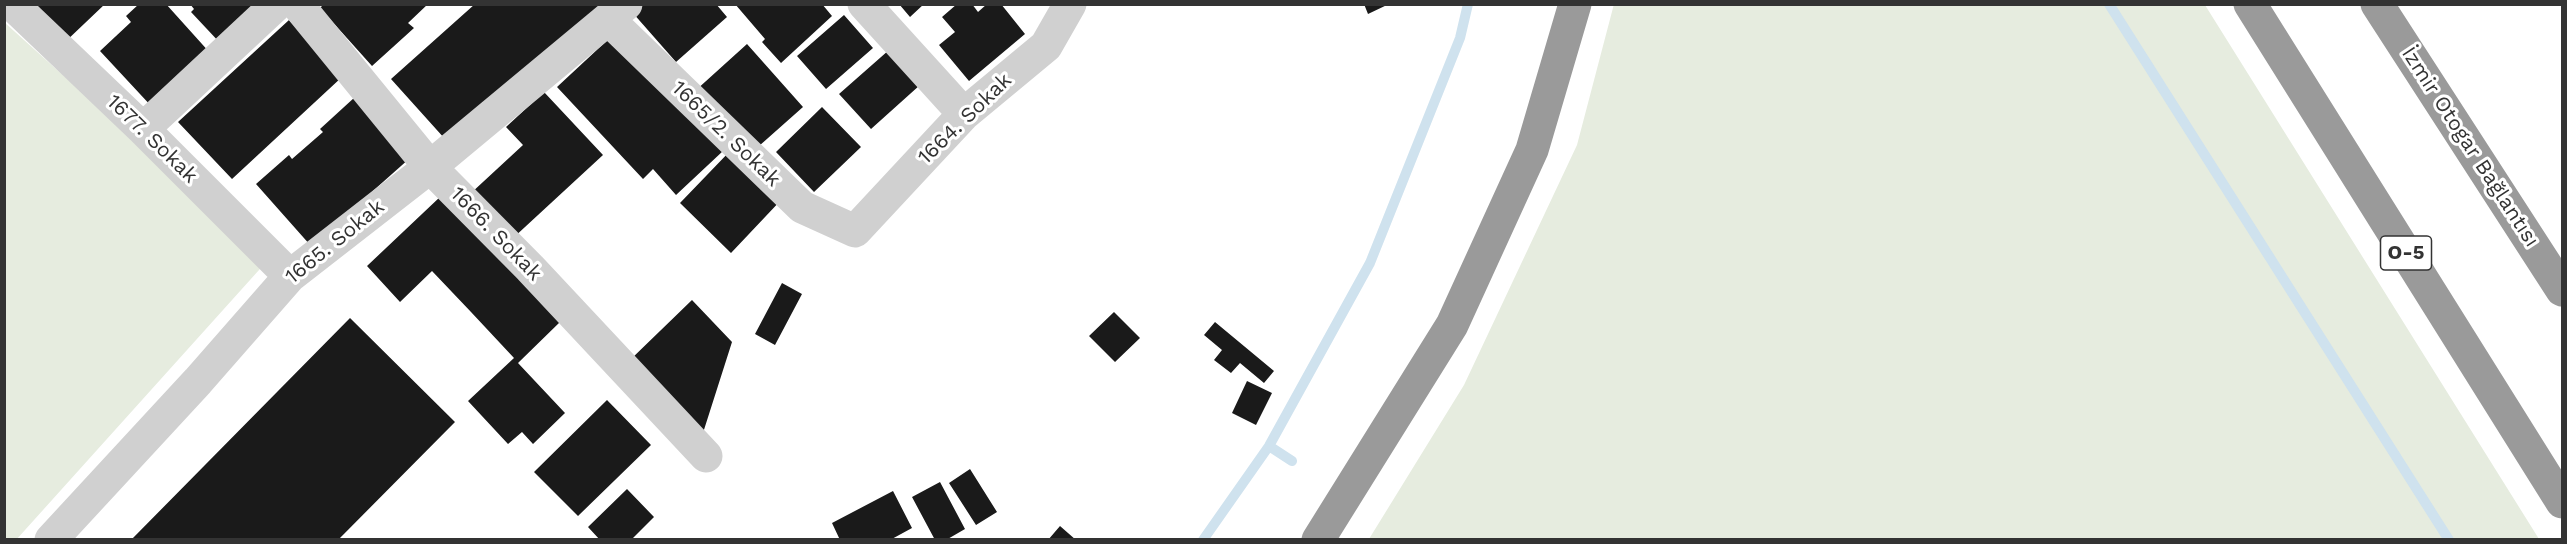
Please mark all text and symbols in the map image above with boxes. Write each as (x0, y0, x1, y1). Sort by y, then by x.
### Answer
street label: İzmir Otogar Bağlantısı (2396, 42, 2544, 252)
street label: 1664. Sokak (913, 68, 1017, 170)
street label: 1665/2. Sokak (666, 76, 786, 192)
street label: 1677. Sokak (101, 89, 203, 189)
street label: 1666. Sokak (445, 182, 547, 286)
street label: 1665. Sokak (280, 194, 390, 290)
road number: O-5 (2380, 236, 2432, 270)

